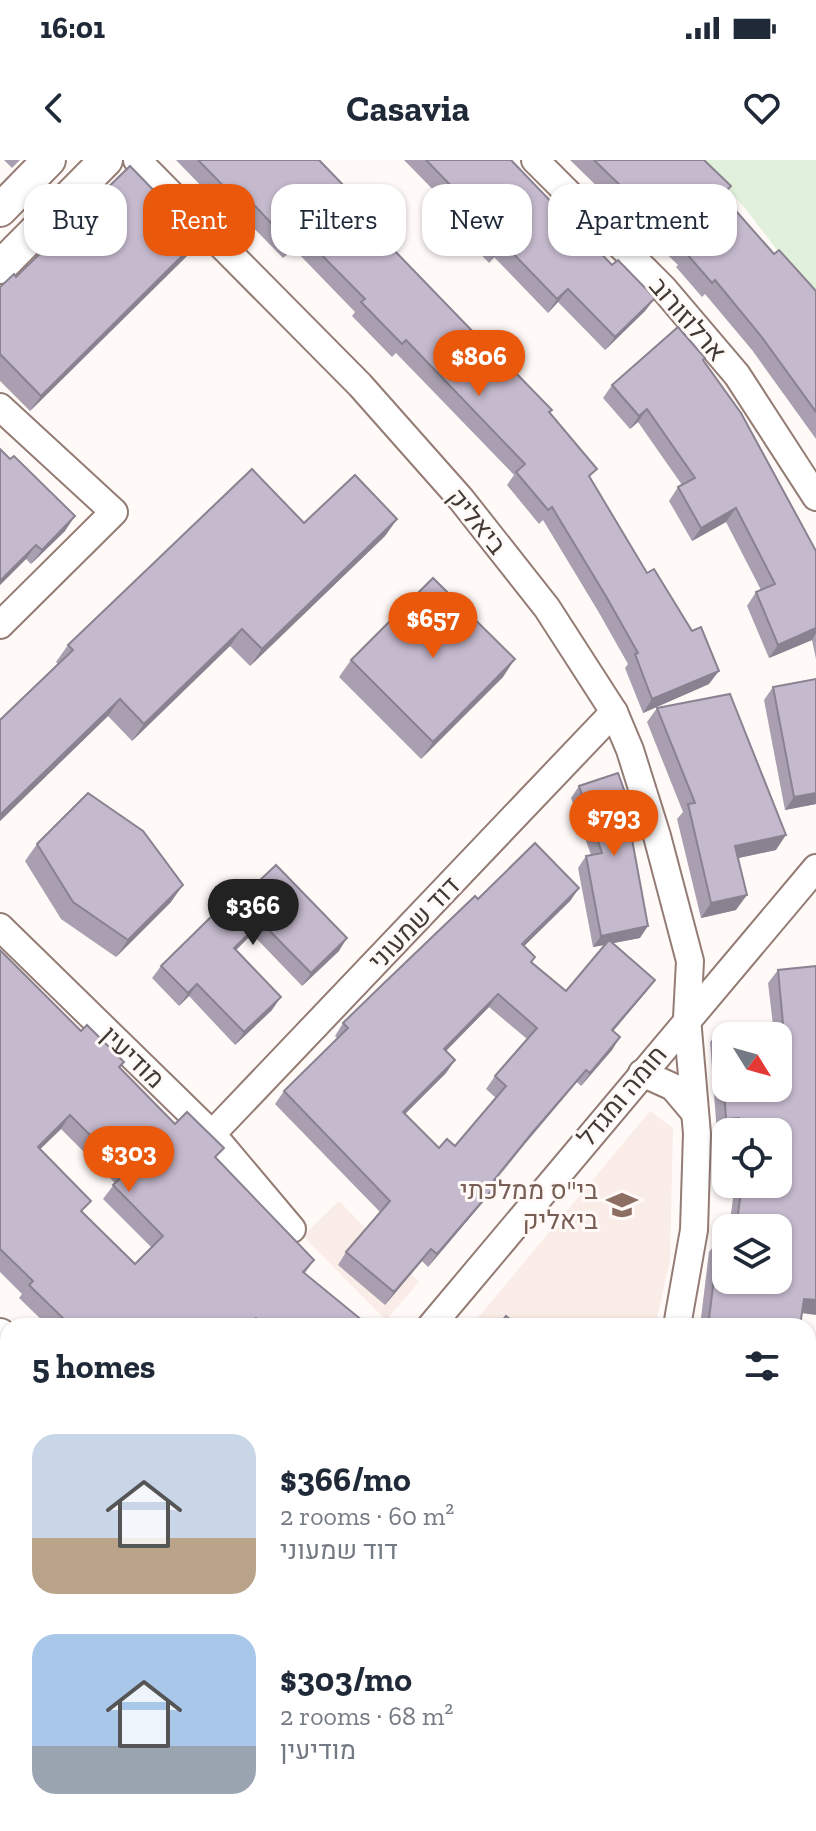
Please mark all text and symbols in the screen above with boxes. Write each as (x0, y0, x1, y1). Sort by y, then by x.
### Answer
text: 16:01 (40, 10, 105, 46)
icon: back (32, 86, 76, 130)
icon: heart (740, 86, 784, 130)
text: Casavia (346, 87, 470, 130)
chip: Buy (24, 184, 127, 256)
chip: Rent (143, 184, 255, 256)
chip: Filters (271, 184, 406, 256)
chip: New (422, 184, 532, 256)
chip: Apartment (548, 184, 737, 256)
street label: ארלוזורוב (643, 270, 733, 368)
pin: $806 (432, 330, 526, 398)
text: $806 (451, 340, 507, 372)
street label: ביאליק (441, 482, 513, 561)
pin: $657 (386, 592, 480, 660)
text: $657 (406, 602, 460, 634)
pin: $793 (567, 790, 661, 858)
text: $793 (587, 800, 641, 832)
street label: דוד שמעוני (362, 870, 466, 976)
pin: $366 (206, 879, 300, 947)
text: $366 (226, 889, 280, 921)
street label: מודיעין (95, 1019, 171, 1095)
north arrow (712, 1022, 792, 1102)
map controls (712, 1022, 792, 1294)
street label: חומה ומגדל (570, 1039, 674, 1153)
button: locate (712, 1118, 792, 1198)
pin: $303 (82, 1126, 176, 1194)
text: $303 (101, 1136, 157, 1168)
place label: בי"ס ממלכתי ביאליק (460, 1174, 598, 1236)
school or university icon: בי"ס ממלכתי ביאליק (605, 1188, 639, 1222)
button: layers (712, 1214, 792, 1294)
icon: filters (740, 1344, 784, 1388)
text: 5 homes (32, 1346, 155, 1387)
text: $366/mo (280, 1459, 411, 1500)
icon: home (96, 1466, 192, 1562)
text: 2 rooms · 60 m² (280, 1500, 454, 1532)
text: דוד שמעוני (280, 1534, 398, 1566)
text: $303/mo (280, 1659, 412, 1700)
icon: home (96, 1666, 192, 1762)
text: 2 rooms · 68 m² (280, 1700, 453, 1732)
text: מודיעין (280, 1734, 356, 1766)

